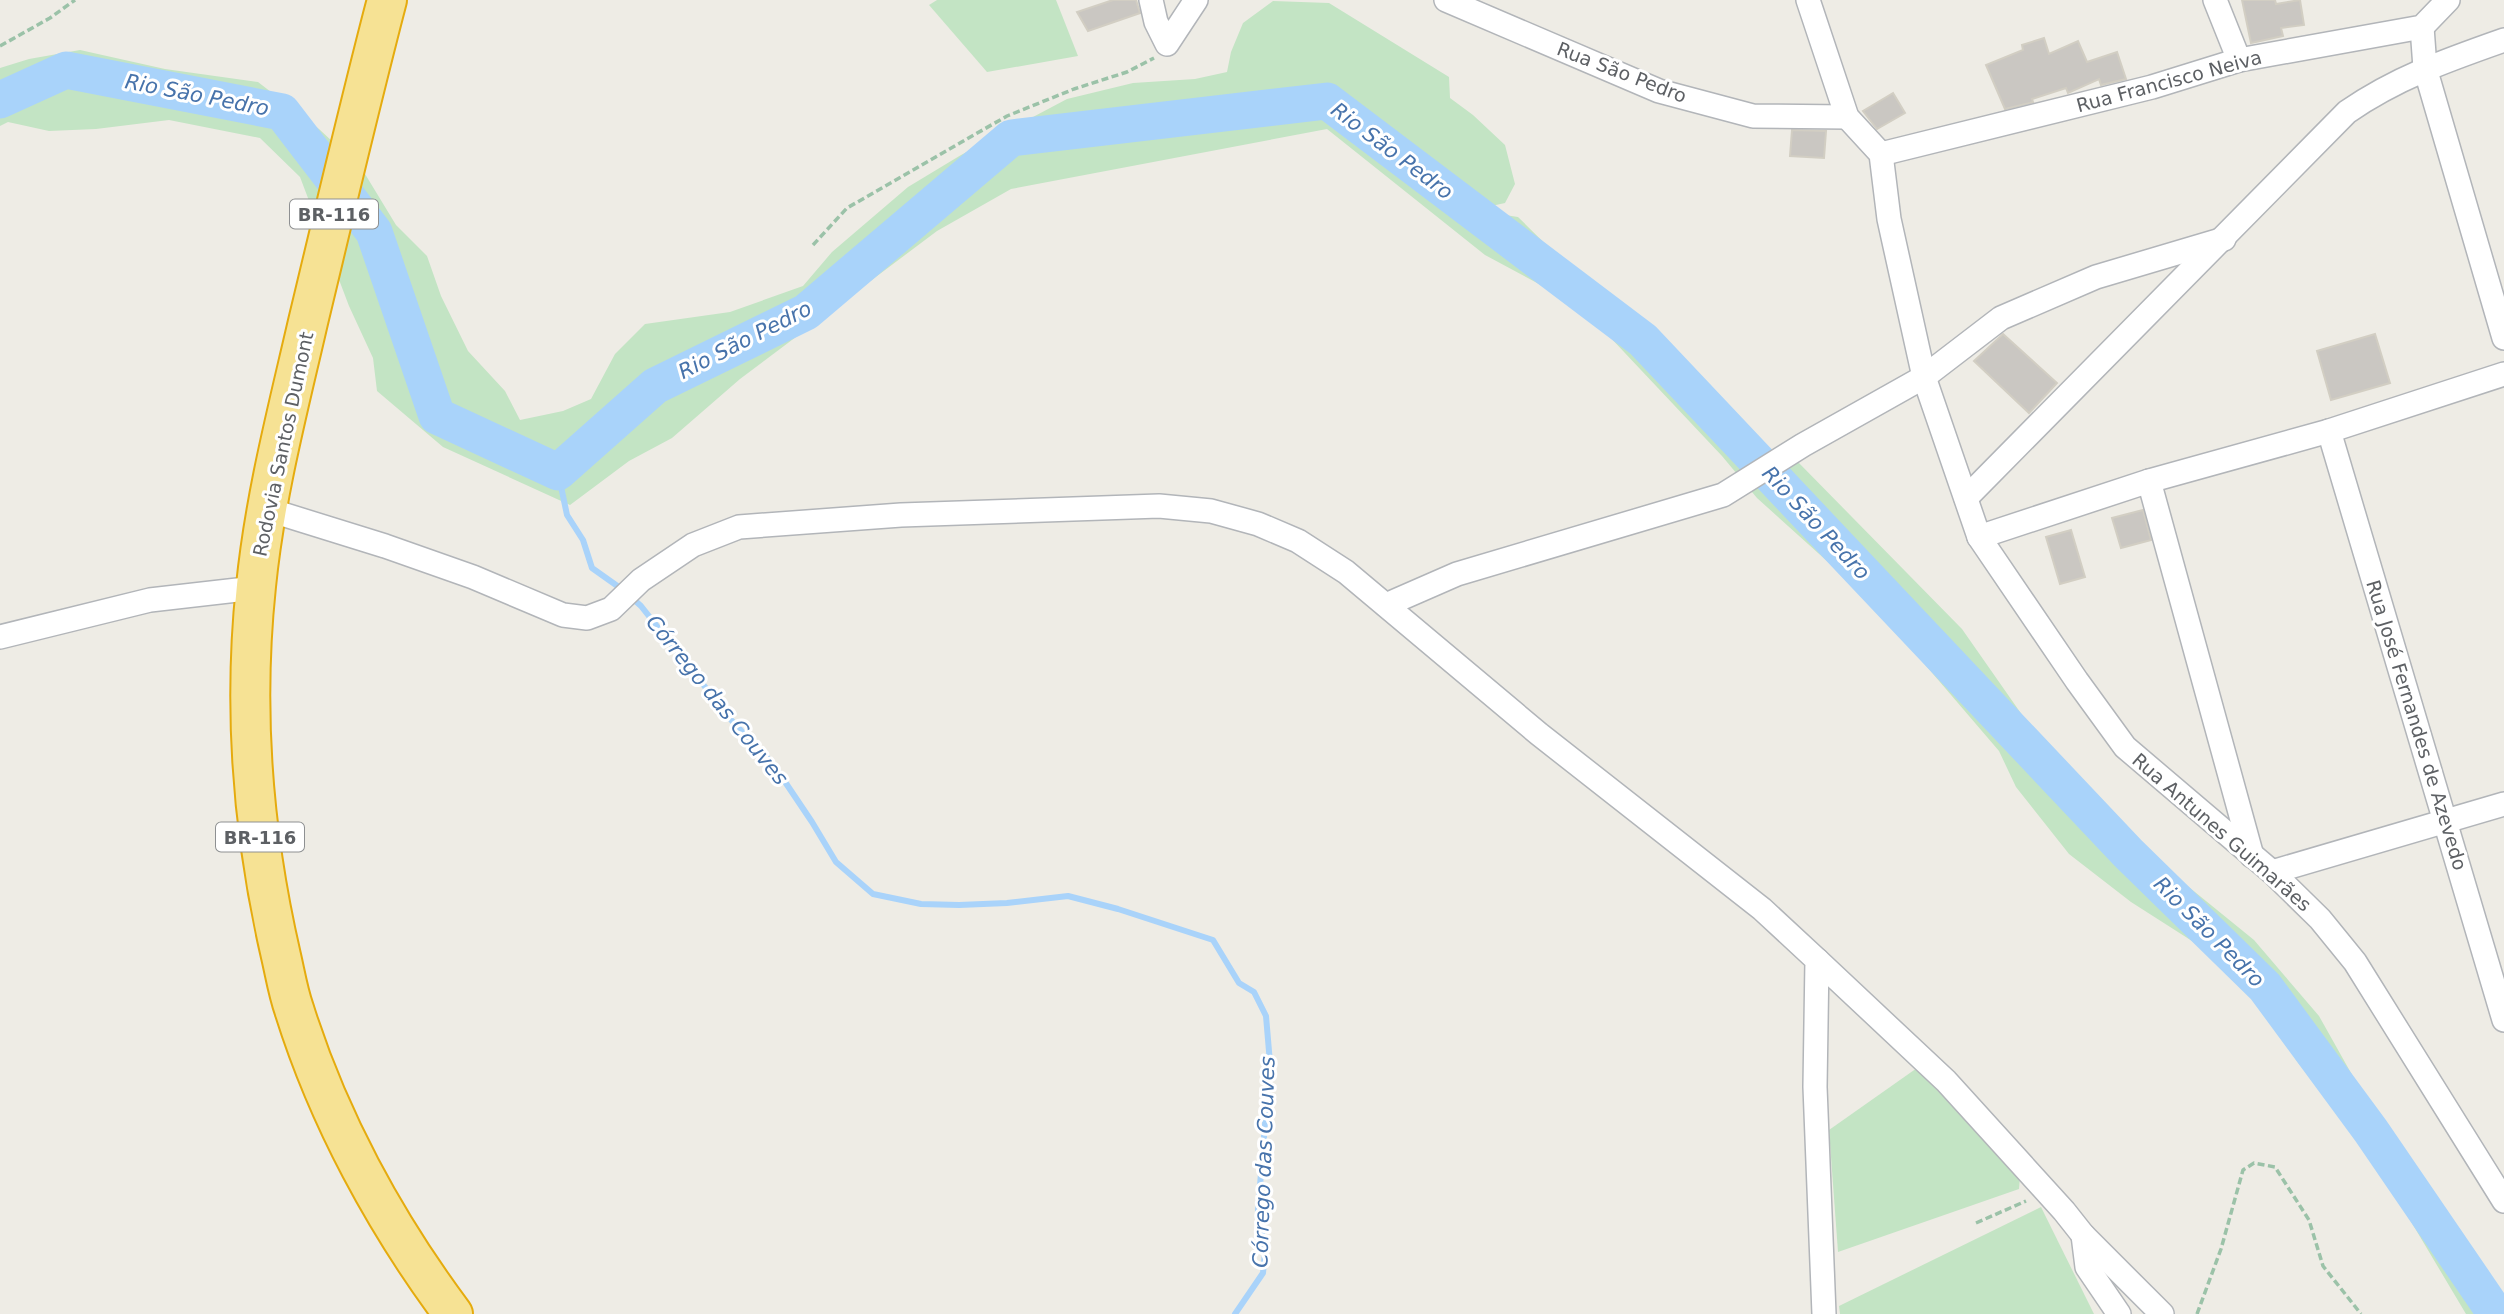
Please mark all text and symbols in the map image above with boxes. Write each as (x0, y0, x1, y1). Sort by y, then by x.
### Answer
street label: Rua São Pedro (1554, 37, 1690, 107)
street label: Rua Francisco Neiva (2074, 46, 2264, 116)
water label: Rio São Pedro (123, 69, 271, 121)
water label: Rio São Pedro (1326, 97, 1458, 205)
road number: BR-116 (290, 200, 378, 229)
water label: Rio São Pedro (674, 296, 816, 384)
street label: Rodovia Santos Dumont (248, 330, 318, 558)
water label: Rio São Pedro (1757, 461, 1875, 585)
street label: Rua José Fernandes de Azevedo (2362, 577, 2472, 873)
water label: Córrego das Couves (641, 610, 793, 790)
street label: Rua Antunes Guimarães (2128, 748, 2316, 916)
road number: BR-116 (216, 822, 304, 852)
water label: Rio São Pedro (2149, 872, 2269, 992)
water label: Córrego das Couves (1248, 1056, 1280, 1268)

